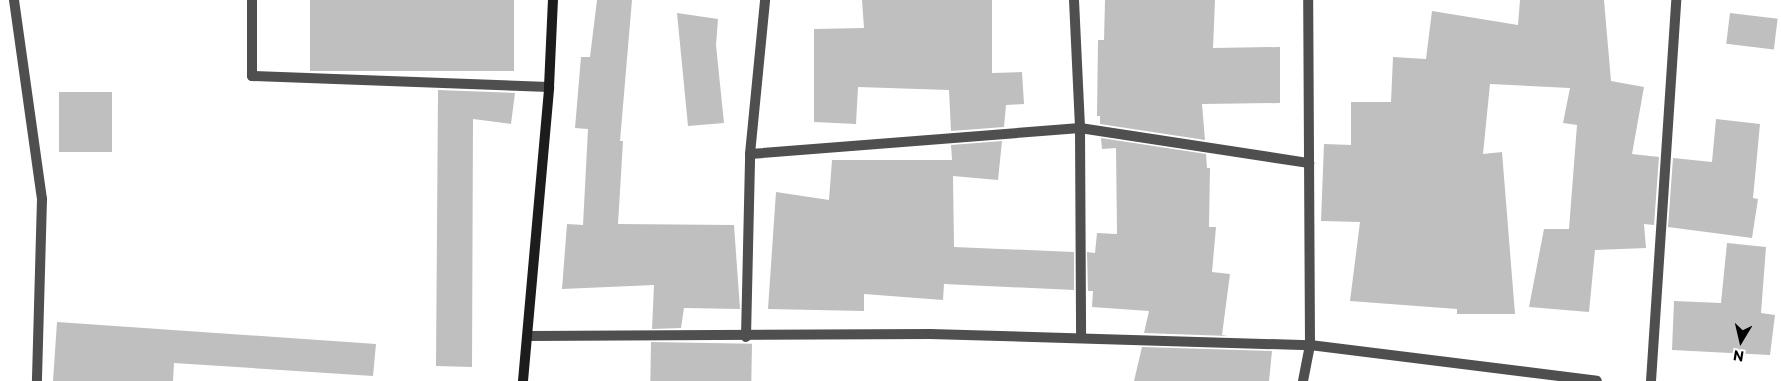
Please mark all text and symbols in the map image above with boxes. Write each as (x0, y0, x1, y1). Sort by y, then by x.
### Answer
north arrow (1716, 316, 1766, 366)
text: N (1732, 347, 1745, 366)

